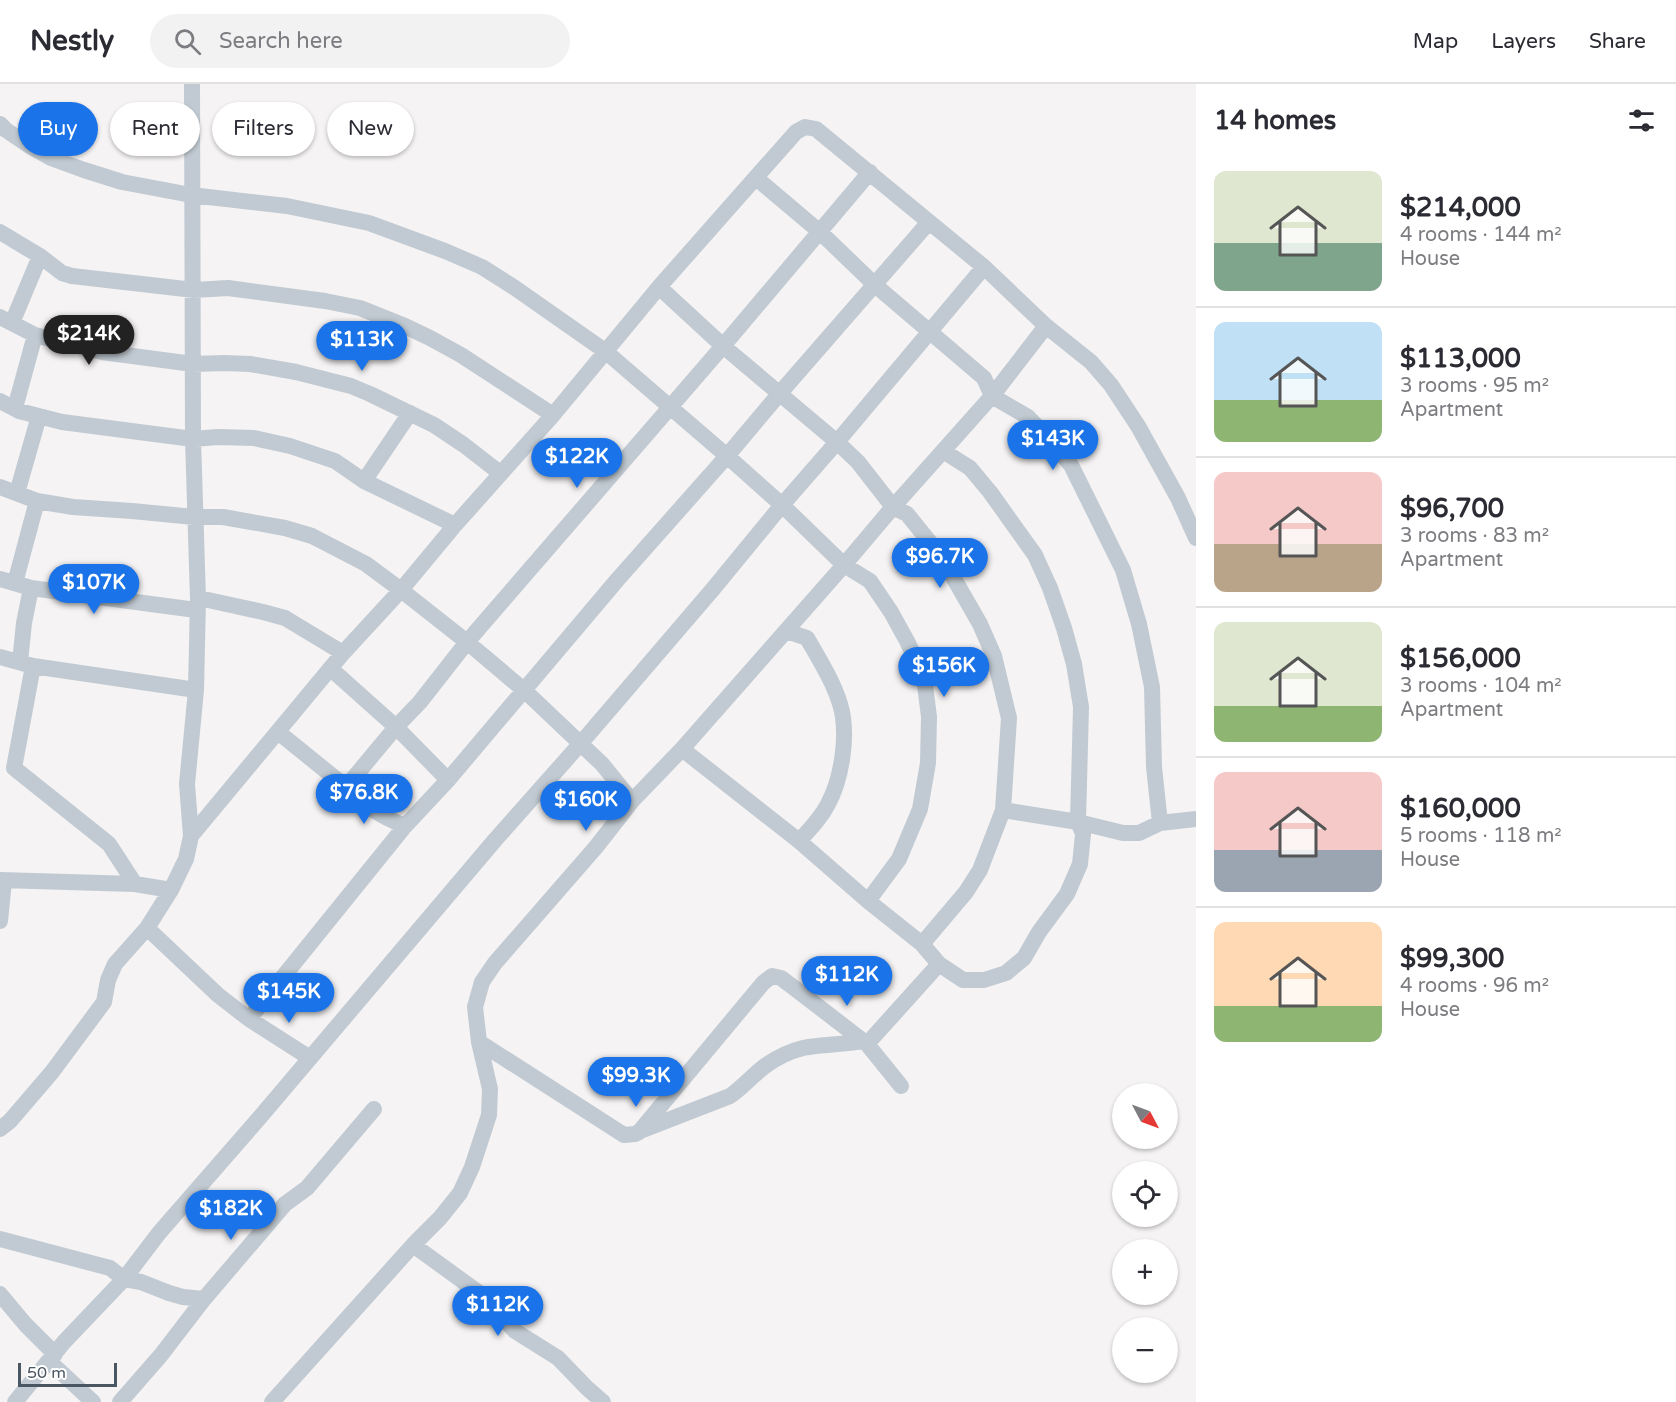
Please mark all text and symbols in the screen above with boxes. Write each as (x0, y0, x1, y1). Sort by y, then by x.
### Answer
search box (150, 14, 570, 68)
text: Nestly (30, 24, 114, 58)
icon: search (171, 25, 204, 58)
text: Search here (219, 28, 343, 54)
text: Map (1413, 29, 1458, 54)
text: Layers (1491, 29, 1556, 54)
text: Share (1589, 29, 1646, 54)
chip: Buy (18, 102, 98, 156)
chip: Rent (110, 102, 200, 156)
chip: Filters (212, 102, 315, 156)
chip: New (327, 102, 414, 156)
icon: filters (1625, 104, 1658, 137)
text: 14 homes (1214, 105, 1336, 136)
text: $214,000 (1400, 192, 1521, 223)
icon: home (1262, 195, 1334, 267)
text: 4 rooms · 144 m² (1400, 223, 1562, 247)
text: House (1400, 247, 1460, 271)
pin: $214K (47, 315, 131, 366)
pin: $113K (320, 321, 404, 372)
text: $214K (57, 322, 121, 346)
text: $113K (330, 328, 394, 352)
text: $113,000 (1400, 343, 1521, 374)
icon: home (1262, 346, 1334, 418)
text: 3 rooms · 95 m² (1400, 374, 1549, 398)
text: Apartment (1400, 398, 1503, 422)
pin: $143K (1011, 420, 1095, 471)
text: $143K (1021, 427, 1085, 451)
pin: $122K (535, 438, 619, 489)
text: $122K (545, 445, 609, 469)
text: $96,700 (1400, 493, 1504, 524)
icon: home (1262, 496, 1334, 568)
text: 3 rooms · 83 m² (1400, 524, 1549, 548)
pin: $96.7K (891, 538, 989, 589)
text: $96.7K (906, 545, 974, 569)
text: Apartment (1400, 548, 1503, 572)
pin: $107K (52, 564, 136, 615)
text: $107K (62, 571, 126, 595)
text: $156,000 (1400, 643, 1521, 674)
icon: home (1262, 646, 1334, 718)
pin: $156K (902, 647, 986, 698)
text: $156K (912, 654, 976, 678)
text: 3 rooms · 104 m² (1400, 674, 1562, 698)
text: Apartment (1400, 698, 1503, 722)
pin: $76.8K (315, 774, 413, 825)
text: $76.8K (330, 781, 398, 805)
pin: $160K (544, 781, 628, 832)
text: $160K (554, 788, 618, 812)
text: $160,000 (1400, 793, 1521, 824)
icon: home (1262, 796, 1334, 868)
text: 5 rooms · 118 m² (1400, 824, 1562, 848)
text: House (1400, 848, 1460, 872)
text: $99,300 (1400, 943, 1504, 974)
icon: home (1262, 946, 1334, 1018)
pin: $112K (805, 956, 889, 1007)
text: $112K (815, 963, 879, 987)
pin: $145K (247, 973, 331, 1024)
text: 4 rooms · 96 m² (1400, 974, 1549, 998)
text: $145K (257, 980, 321, 1004)
text: House (1400, 998, 1460, 1022)
pin: $99.3K (587, 1057, 685, 1108)
text: $99.3K (602, 1064, 670, 1088)
north arrow (1112, 1083, 1178, 1149)
map controls (1112, 1083, 1178, 1383)
button: locate (1112, 1161, 1178, 1227)
pin: $182K (189, 1190, 273, 1241)
text: $182K (199, 1197, 263, 1221)
button: + (1112, 1239, 1178, 1305)
pin: $112K (456, 1286, 540, 1337)
text: $112K (466, 1293, 530, 1317)
button: − (1112, 1317, 1178, 1383)
scale bar (18, 1360, 117, 1388)
text: 50 m (27, 1363, 66, 1383)

